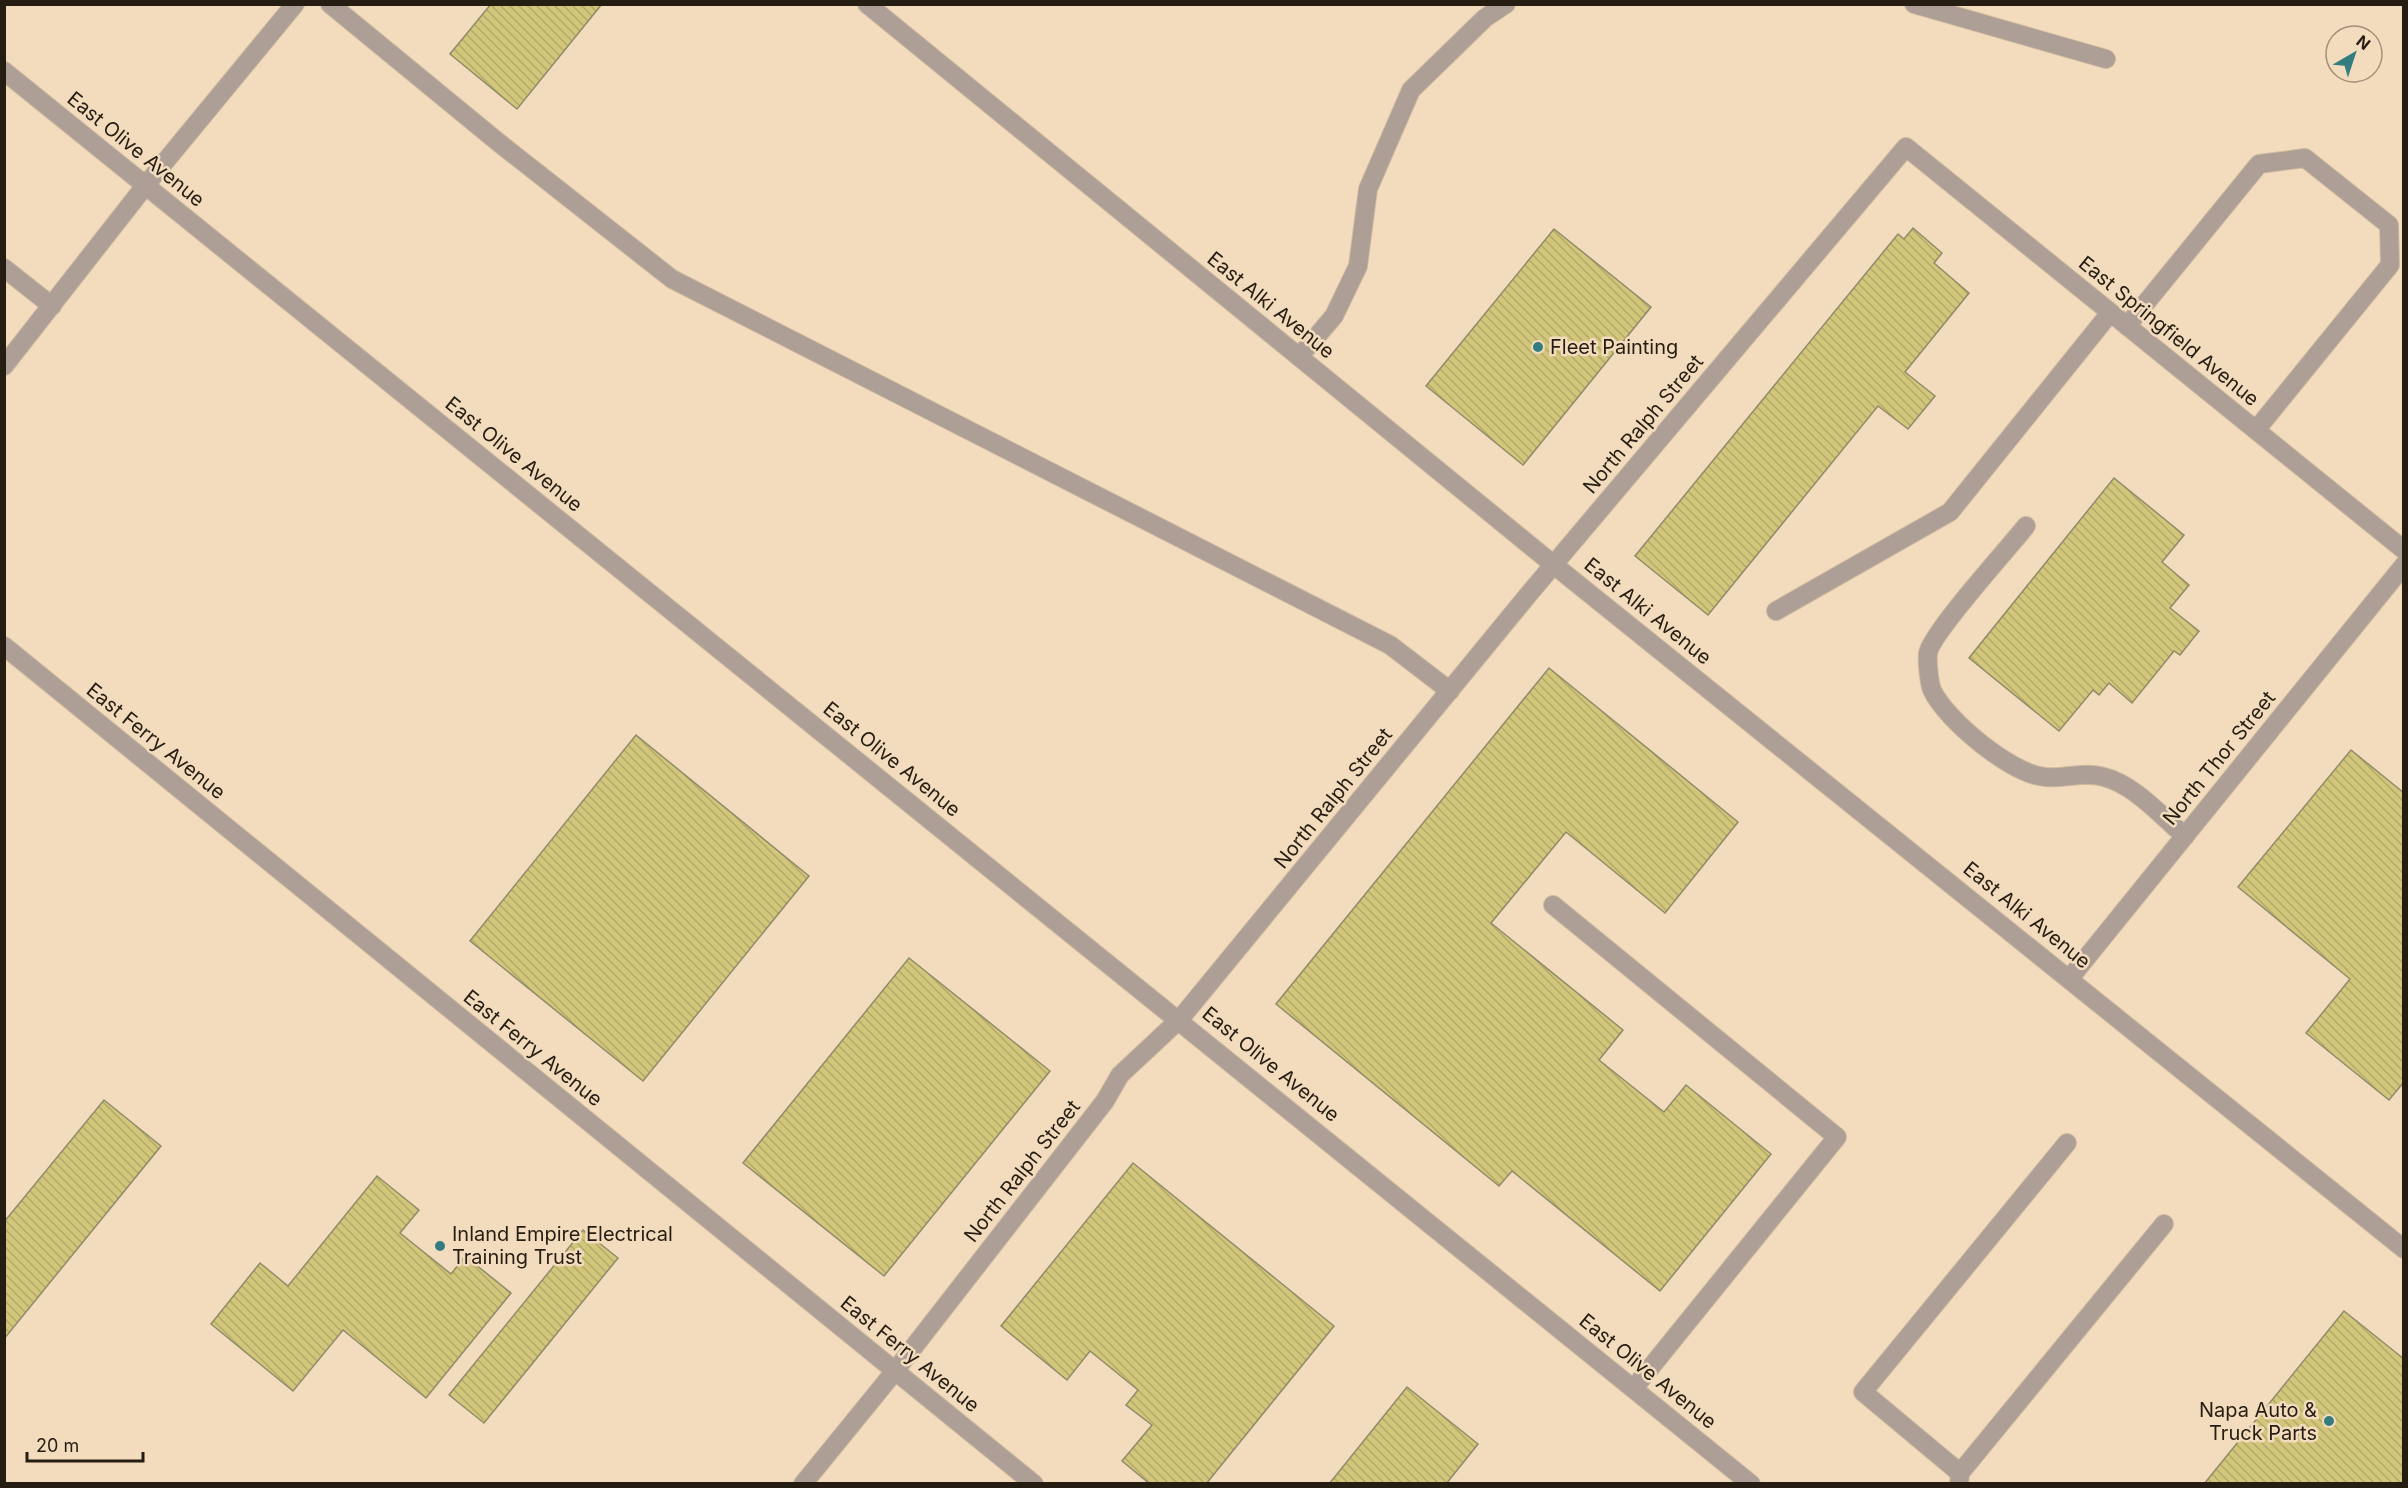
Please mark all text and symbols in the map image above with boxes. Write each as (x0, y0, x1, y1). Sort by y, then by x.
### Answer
north arrow (2324, 24, 2384, 84)
text: N (2352, 31, 2374, 54)
street label: East Olive Avenue (63, 86, 209, 212)
street label: East Alki Avenue (1203, 246, 1339, 364)
street label: East Springfield Avenue (2074, 251, 2264, 411)
place label: Fleet Painting (1550, 335, 1678, 359)
marker: Fleet Painting (1531, 340, 1545, 354)
street label: North Ralph Street (1578, 349, 1708, 498)
street label: East Olive Avenue (441, 391, 587, 517)
street label: East Alki Avenue (1580, 552, 1716, 670)
street label: East Ferry Avenue (82, 678, 230, 804)
street label: North Thor Street (2158, 686, 2281, 830)
street label: East Olive Avenue (819, 696, 965, 822)
street label: North Ralph Street (1269, 723, 1397, 873)
street label: East Alki Avenue (1959, 856, 2095, 974)
street label: East Ferry Avenue (459, 985, 607, 1111)
street label: East Olive Avenue (1198, 1001, 1344, 1127)
street label: North Ralph Street (959, 1095, 1085, 1247)
place label: Inland Empire Electrical Training Trust (452, 1222, 673, 1269)
marker: Inland Empire Electrical Training Trust (433, 1239, 447, 1253)
street label: East Ferry Avenue (836, 1291, 984, 1417)
street label: East Olive Avenue (1575, 1308, 1721, 1434)
place label: Napa Auto & Truck Parts (2199, 1398, 2317, 1445)
marker: Napa Auto & Truck Parts (2322, 1414, 2336, 1428)
scale bar (27, 1425, 142, 1463)
text: 20 m (36, 1435, 79, 1456)

